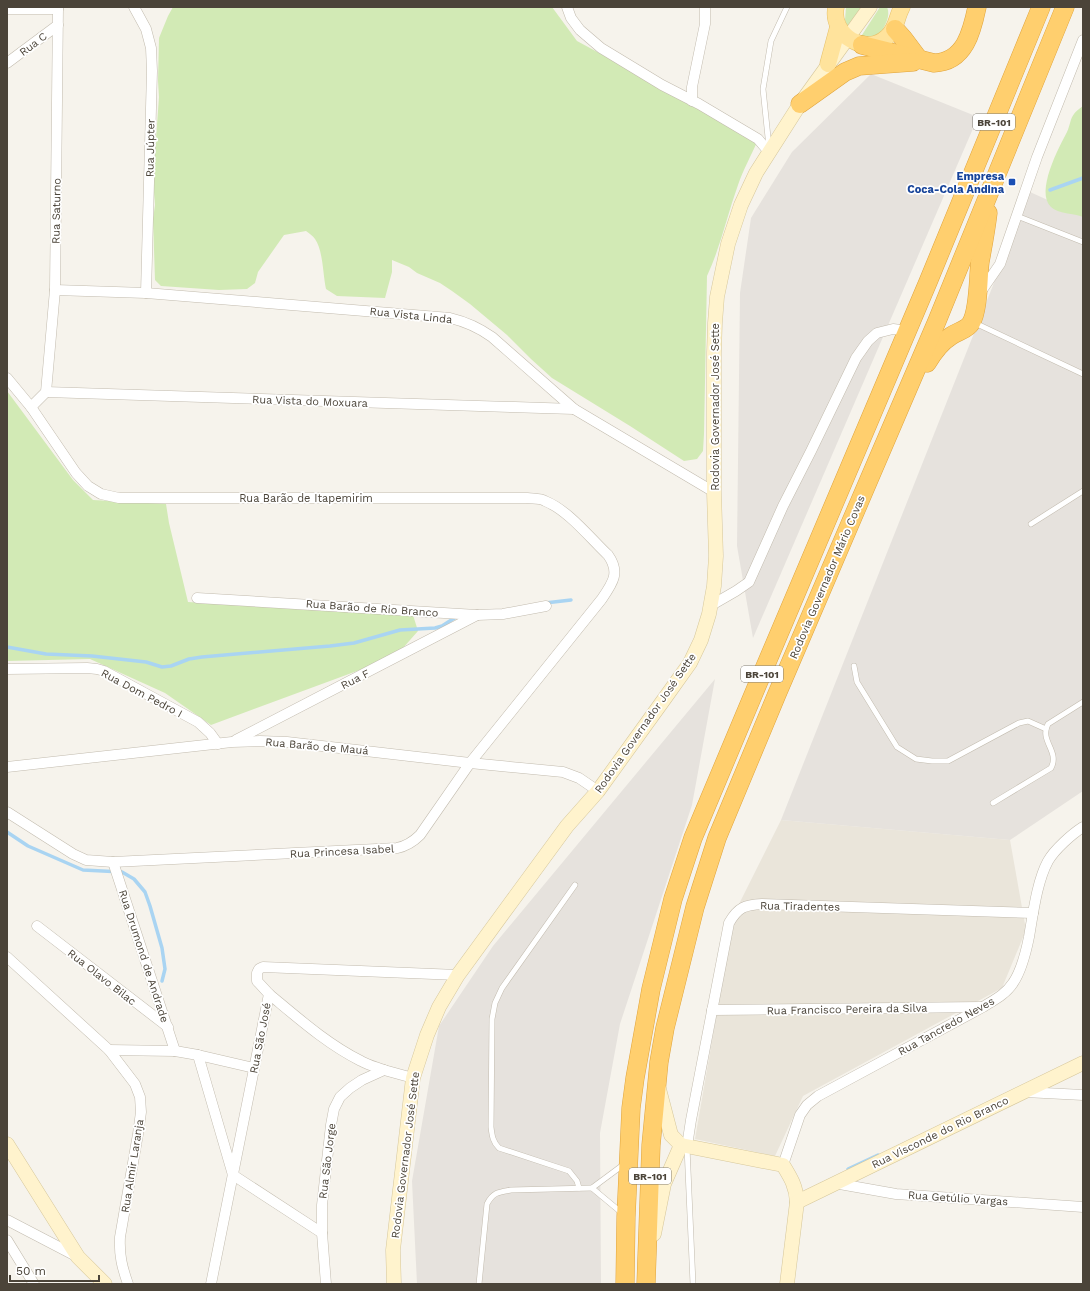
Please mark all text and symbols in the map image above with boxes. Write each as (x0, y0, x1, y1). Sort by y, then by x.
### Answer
street label: Rua C (17, 30, 50, 59)
road number: BR-101 (973, 114, 1015, 130)
street label: Rua Júpter (143, 118, 158, 177)
place label: Empresa Coca-Cola Andina (907, 170, 1005, 196)
marker: Empresa Coca-Cola Andina (1007, 177, 1017, 187)
street label: Rua Saturno (49, 178, 64, 244)
street label: Rua Vista Linda (369, 305, 453, 326)
street label: Rodovia Governador José Sette (709, 323, 722, 491)
street label: Rua Vista do Moxuara (252, 393, 368, 410)
street label: Rua Barão de Itapemirim (239, 492, 373, 505)
street label: Rodovia Governador Mário Covas (787, 493, 868, 661)
street label: Rua Barão de Rio Branco (305, 597, 439, 620)
street label: Rodovia Governador José Sette (592, 651, 699, 796)
road number: BR-101 (741, 666, 783, 682)
street label: Rua Dom Pedro I (99, 667, 185, 720)
street label: Rua F (339, 667, 372, 692)
street label: Rua Barão de Mauá (265, 736, 369, 757)
street label: Rua Princesa Isabel (290, 842, 395, 861)
street label: Rua Drumond de Andrade (116, 888, 171, 1024)
street label: Rua Tiradentes (760, 899, 840, 914)
street label: Rua Olavo Bilac (65, 947, 139, 1008)
street label: Rua Tancredo Neves (896, 994, 997, 1058)
street label: Rua São José (247, 1002, 274, 1075)
street label: Rua Francisco Pereira da Silva (766, 1002, 928, 1017)
street label: Rodovia Governador José Sette (389, 1071, 422, 1239)
street label: Rua Visconde do Rio Branco (870, 1094, 1011, 1171)
street label: Rua Almir Laranja (119, 1118, 146, 1214)
street label: Rua São Jorge (316, 1122, 339, 1200)
road number: BR-101 (629, 1168, 671, 1184)
street label: Rua Getúlio Vargas (907, 1189, 1009, 1208)
scale bar (10, 1257, 99, 1283)
text: 50 m (16, 1264, 46, 1278)

